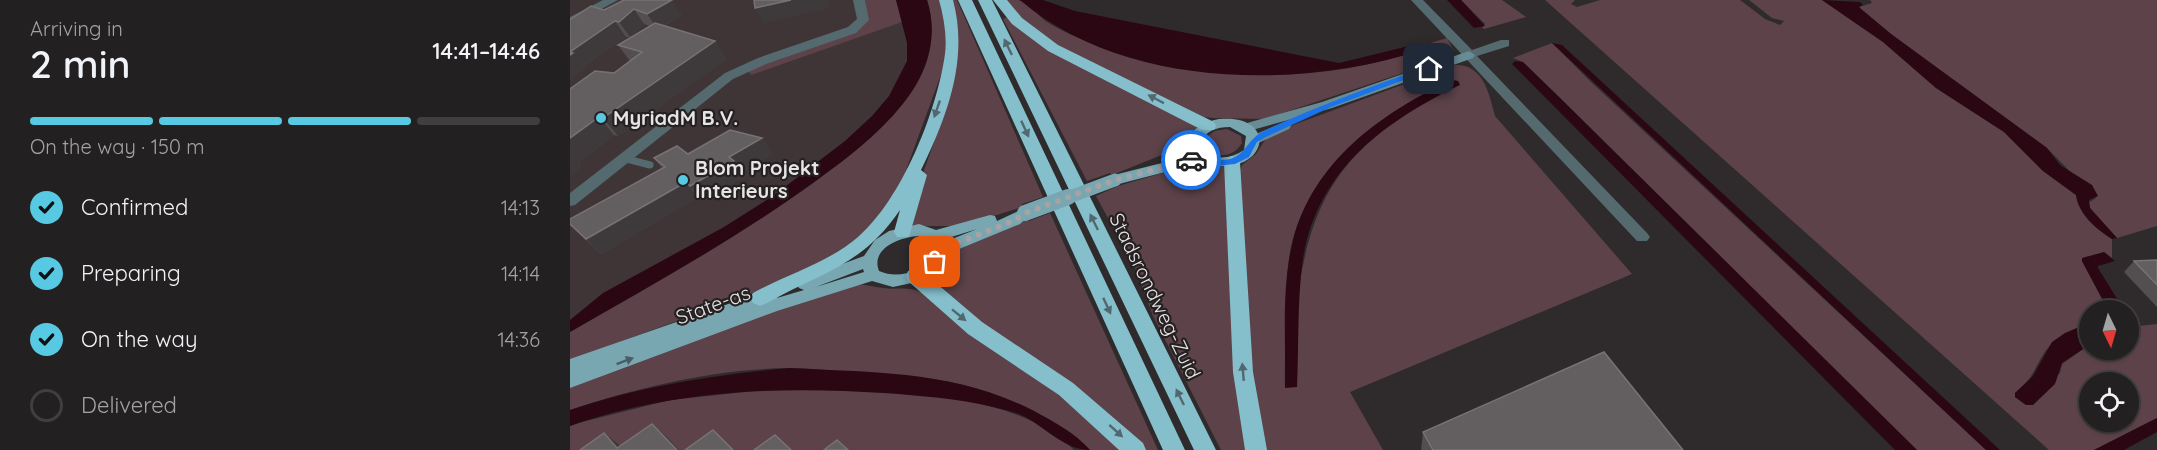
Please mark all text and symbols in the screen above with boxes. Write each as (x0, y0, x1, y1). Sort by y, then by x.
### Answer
text: Arriving in (30, 16, 123, 41)
text: 14:41–14:46 (432, 37, 540, 65)
text: 2 min (30, 39, 131, 88)
one-way arrow (1003, 39, 1013, 56)
pin (1403, 43, 1454, 94)
icon: home (1412, 52, 1445, 85)
one-way arrow (1148, 94, 1165, 104)
one-way arrow (932, 100, 941, 118)
place label: MyriadM B.V. (613, 105, 738, 130)
marker: MyriadM B.V. (594, 111, 608, 125)
one-way arrow (1021, 121, 1030, 138)
courier (1161, 130, 1221, 190)
text: On the way · 150 m (30, 134, 205, 159)
icon: car (1175, 144, 1208, 177)
place label: Blom Projekt Interieurs (695, 155, 819, 203)
marker: Blom Projekt Interieurs (676, 173, 690, 187)
icon: check (30, 191, 63, 224)
text: Confirmed (81, 193, 188, 221)
text: 14:13 (501, 195, 540, 220)
street label: Stadsrondweg-Zuid (1104, 209, 1207, 383)
one-way arrow (1089, 214, 1099, 231)
pin (909, 236, 960, 287)
icon: bag (918, 245, 951, 278)
icon: check (30, 257, 63, 290)
text: Preparing (81, 259, 181, 287)
text: 14:14 (501, 261, 540, 286)
street label: State-as (672, 280, 753, 330)
one-way arrow (1103, 298, 1112, 315)
north arrow (2079, 300, 2139, 360)
map controls (2079, 300, 2139, 432)
one-way arrow (951, 308, 967, 321)
icon: check (30, 323, 63, 356)
text: On the way (81, 325, 197, 353)
text: 14:36 (497, 327, 540, 352)
one-way arrow (616, 355, 634, 365)
one-way arrow (1239, 362, 1248, 381)
button: locate (2079, 372, 2139, 432)
one-way arrow (1175, 389, 1184, 406)
text: Delivered (81, 391, 177, 419)
one-way arrow (1108, 424, 1123, 438)

